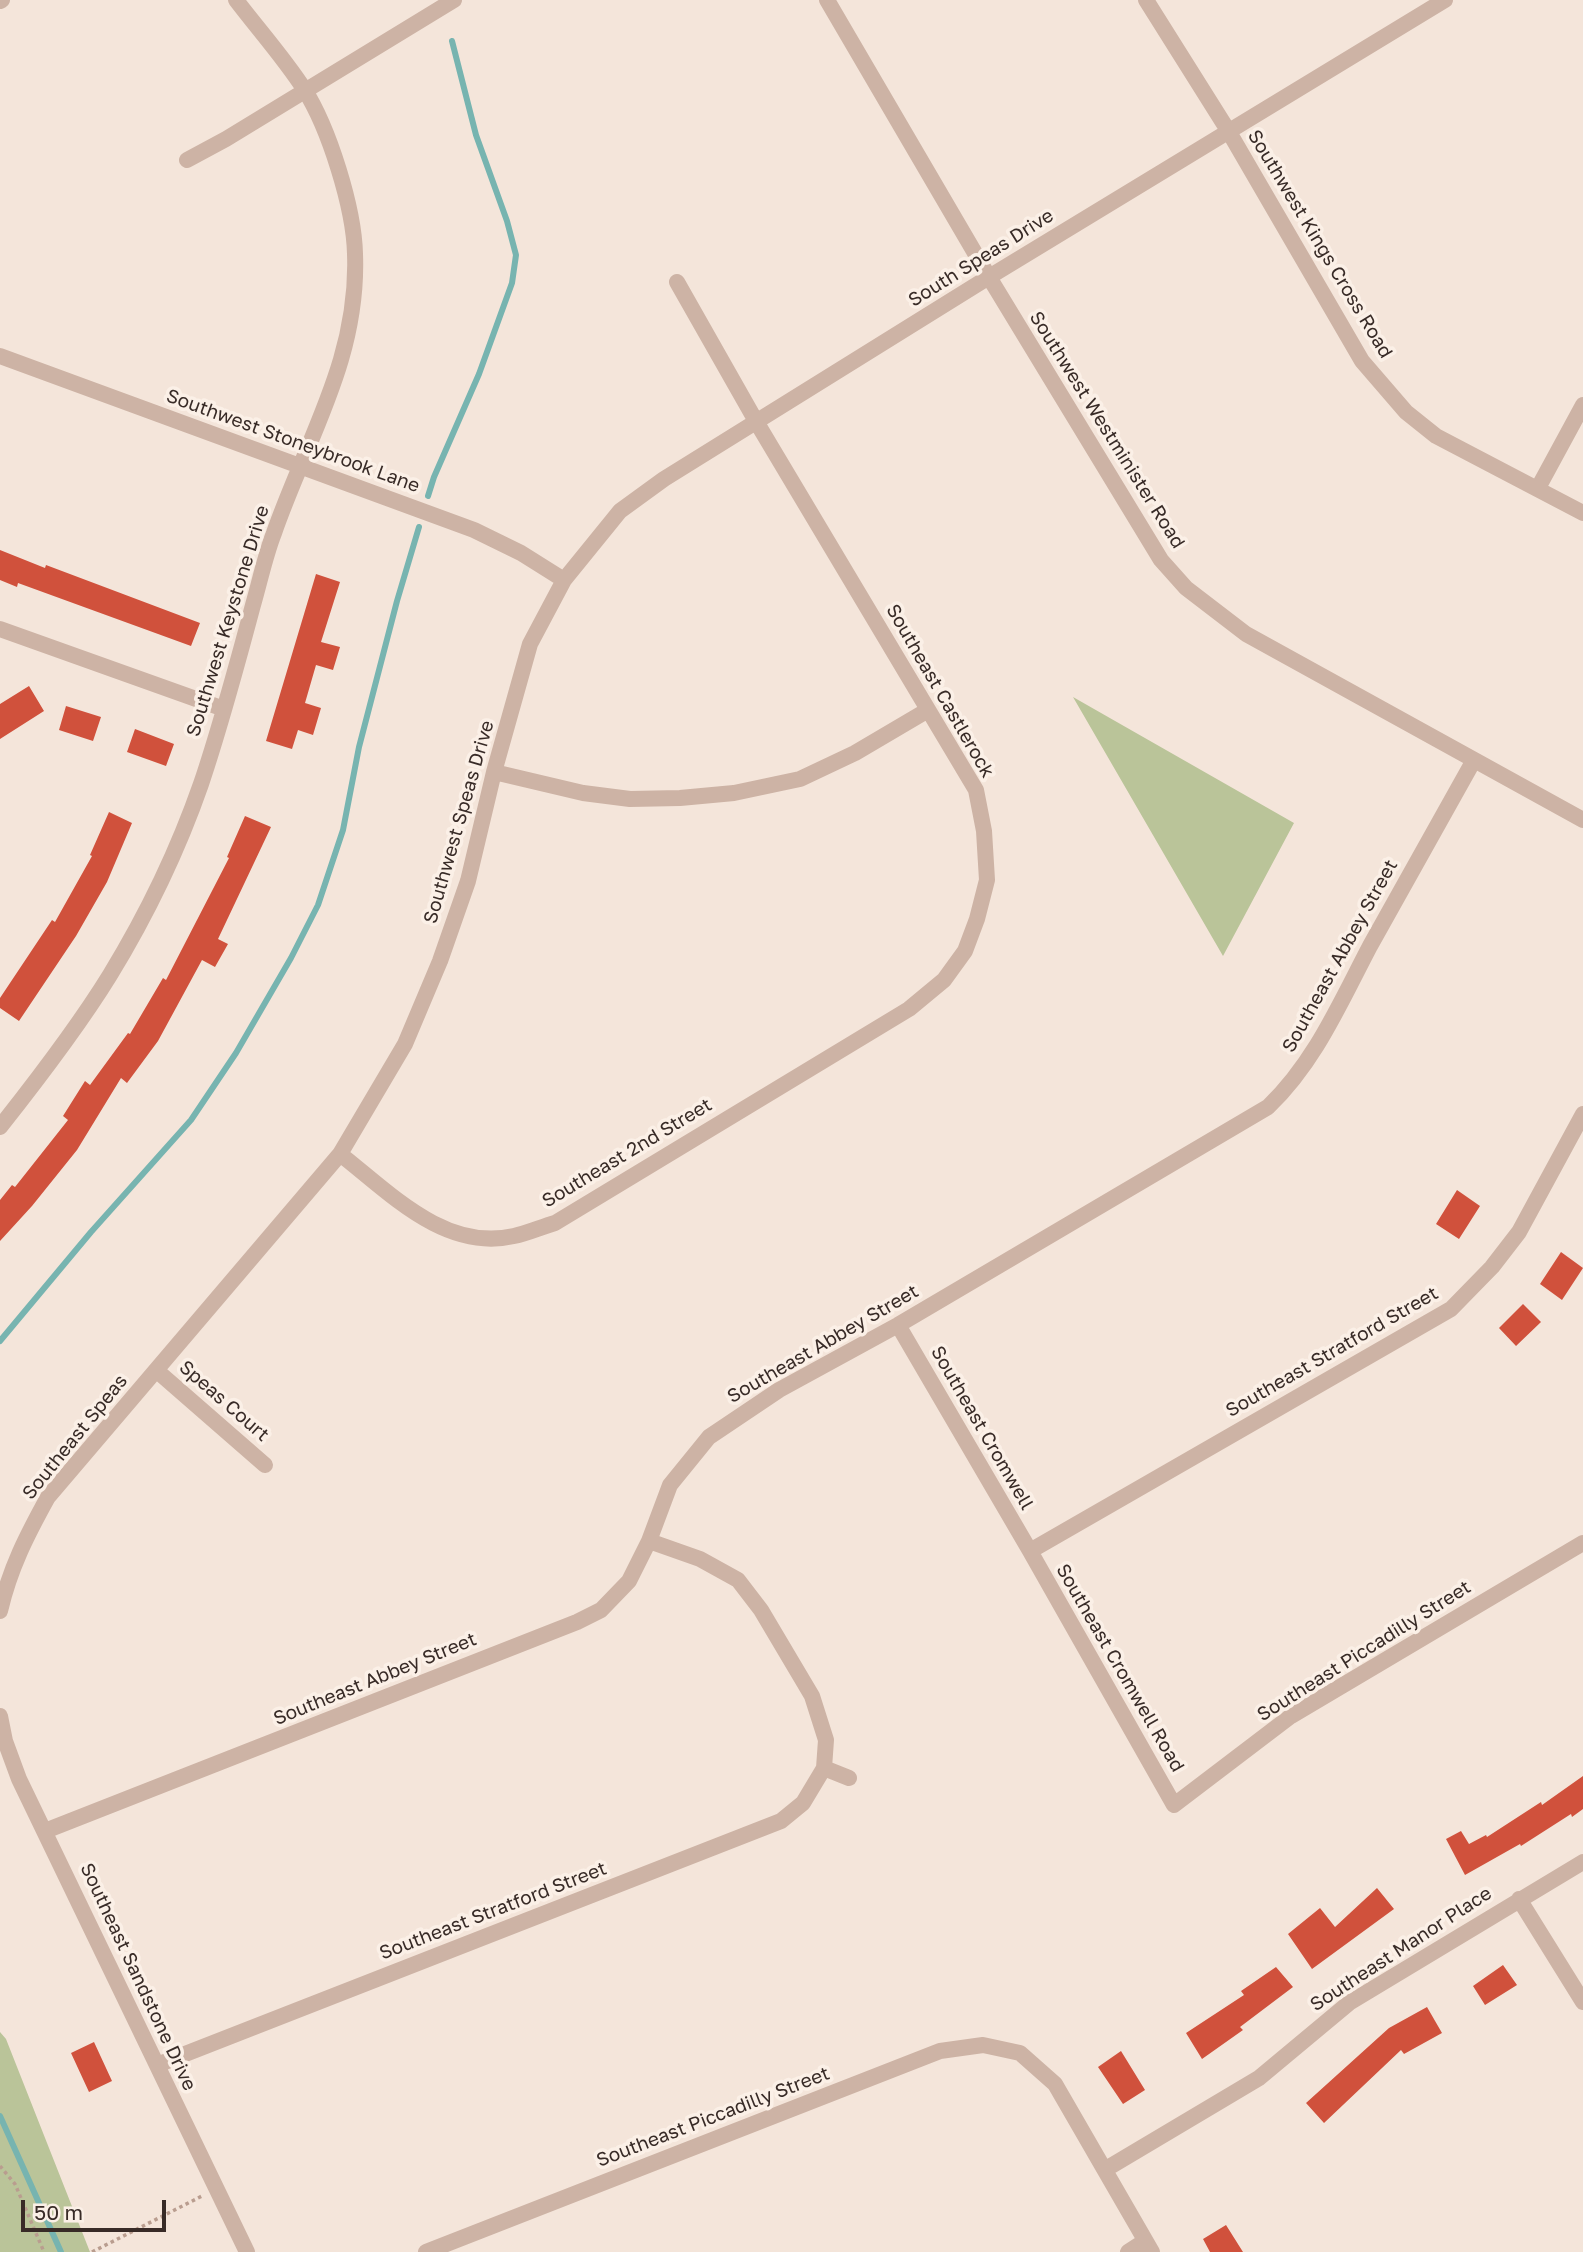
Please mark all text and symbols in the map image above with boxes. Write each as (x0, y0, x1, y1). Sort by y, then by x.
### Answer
street label: Southwest Kings Cross Road (1243, 126, 1397, 362)
street label: South Speas Drive (904, 204, 1058, 312)
street label: Southwest Westminister Road (1024, 307, 1190, 553)
street label: Southwest Stoneybrook Lane (163, 384, 423, 498)
street label: Southwest Keystone Drive (182, 503, 274, 739)
street label: Southeast Castlerock (881, 600, 999, 782)
street label: Southwest Speas Drive (419, 718, 499, 926)
street label: Southeast Abbey Street (1277, 856, 1403, 1056)
street label: Southeast 2nd Street (538, 1093, 716, 1213)
street label: Southeast Abbey Street (723, 1280, 923, 1408)
street label: Southeast Stratford Street (1222, 1282, 1442, 1422)
street label: Southeast Cromwell (926, 1342, 1038, 1514)
street label: Speas Court (174, 1356, 274, 1446)
street label: Southeast Speas (18, 1370, 132, 1504)
street label: Southeast Cromwell Road (1051, 1560, 1189, 1776)
street label: Southeast Piccadilly Street (1253, 1576, 1475, 1726)
street label: Southeast Abbey Street (270, 1628, 480, 1730)
street label: Southeast Stratford Street (376, 1857, 610, 1965)
street label: Southeast Sandstone Drive (75, 1860, 201, 2094)
street label: Southeast Manor Place (1306, 1882, 1496, 2016)
street label: Southeast Piccadilly Street (593, 2062, 833, 2172)
scale bar (24, 2186, 170, 2230)
text: 50 m (34, 2199, 83, 2225)

